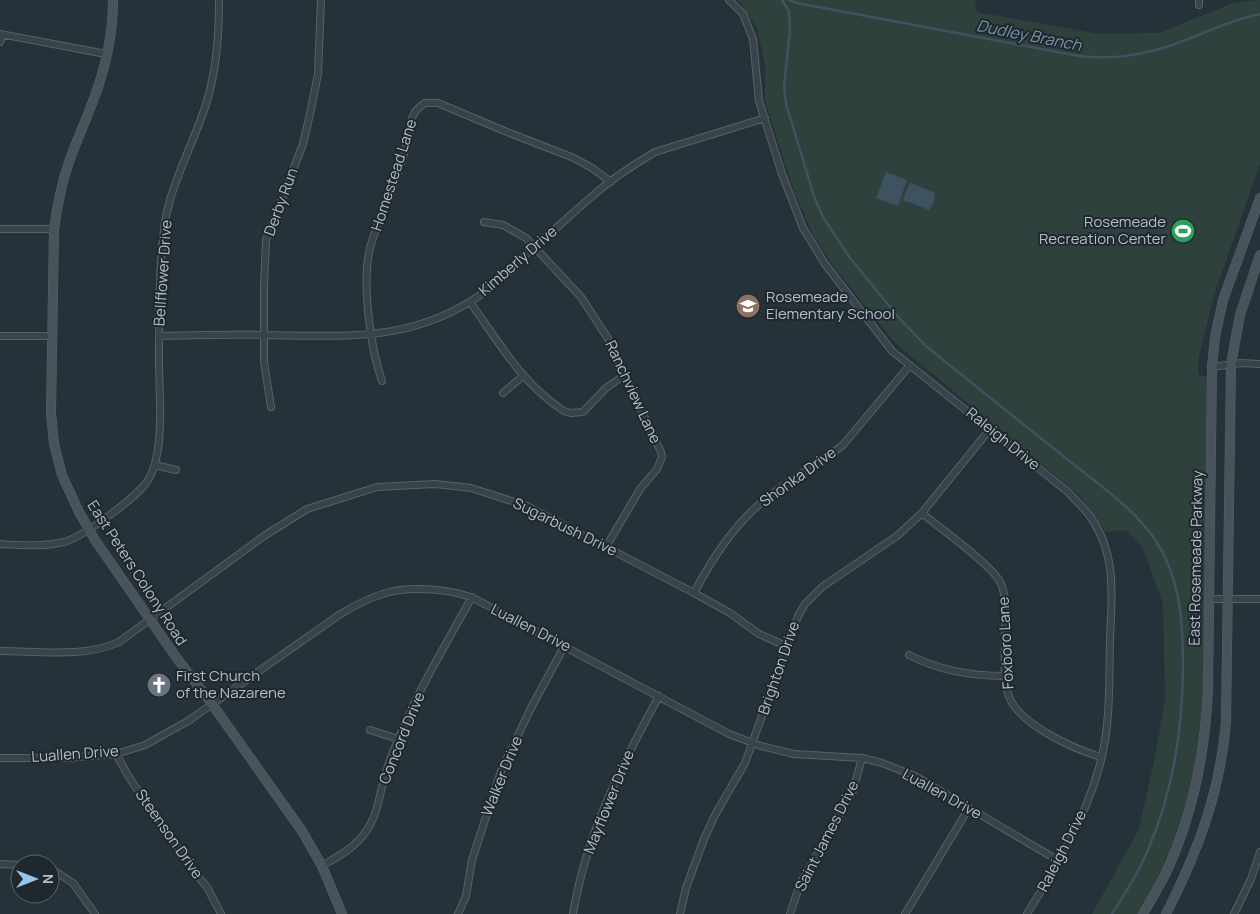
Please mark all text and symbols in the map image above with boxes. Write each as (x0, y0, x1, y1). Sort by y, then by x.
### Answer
water label: Dudley Branch (975, 14, 1084, 56)
street label: Homestead Lane (366, 116, 422, 234)
street label: Derby Run (259, 165, 303, 239)
place label: Rosemeade Recreation Center (1039, 211, 1167, 249)
sports icon: Rosemeade Recreation Center (1170, 218, 1196, 244)
street label: Bellflower Drive (148, 219, 177, 327)
street label: Kimberly Drive (474, 221, 562, 301)
place label: Rosemeade Elementary School (766, 286, 895, 324)
school or university icon: Rosemeade Elementary School (735, 293, 761, 319)
street label: Ranchview Lane (600, 337, 667, 447)
street label: Raleigh Drive (962, 402, 1045, 475)
street label: Shonka Drive (755, 442, 840, 511)
street label: East Rosemeade Parkway (1183, 470, 1208, 646)
street label: Sugarbush Drive (510, 492, 621, 561)
street label: East Peters Colony Road (83, 496, 192, 649)
street label: Foxboro Lane (993, 596, 1018, 690)
street label: Luallen Drive (488, 598, 575, 657)
street label: Brighton Drive (753, 618, 804, 717)
place label: First Church of the Nazarene (176, 665, 286, 703)
church icon: First Church of the Nazarene (146, 672, 172, 698)
street label: Concord Drive (374, 688, 430, 787)
street label: Walker Drive (476, 732, 527, 819)
street label: Luallen Drive (31, 740, 120, 767)
street label: Mayflower Drive (578, 746, 639, 857)
street label: Luallen Drive (899, 763, 986, 824)
street label: Saint James Drive (790, 777, 864, 895)
street label: Steenson Drive (131, 785, 208, 883)
street label: Raleigh Drive (1032, 806, 1091, 895)
north arrow (10, 854, 60, 904)
text: N (39, 874, 58, 884)

